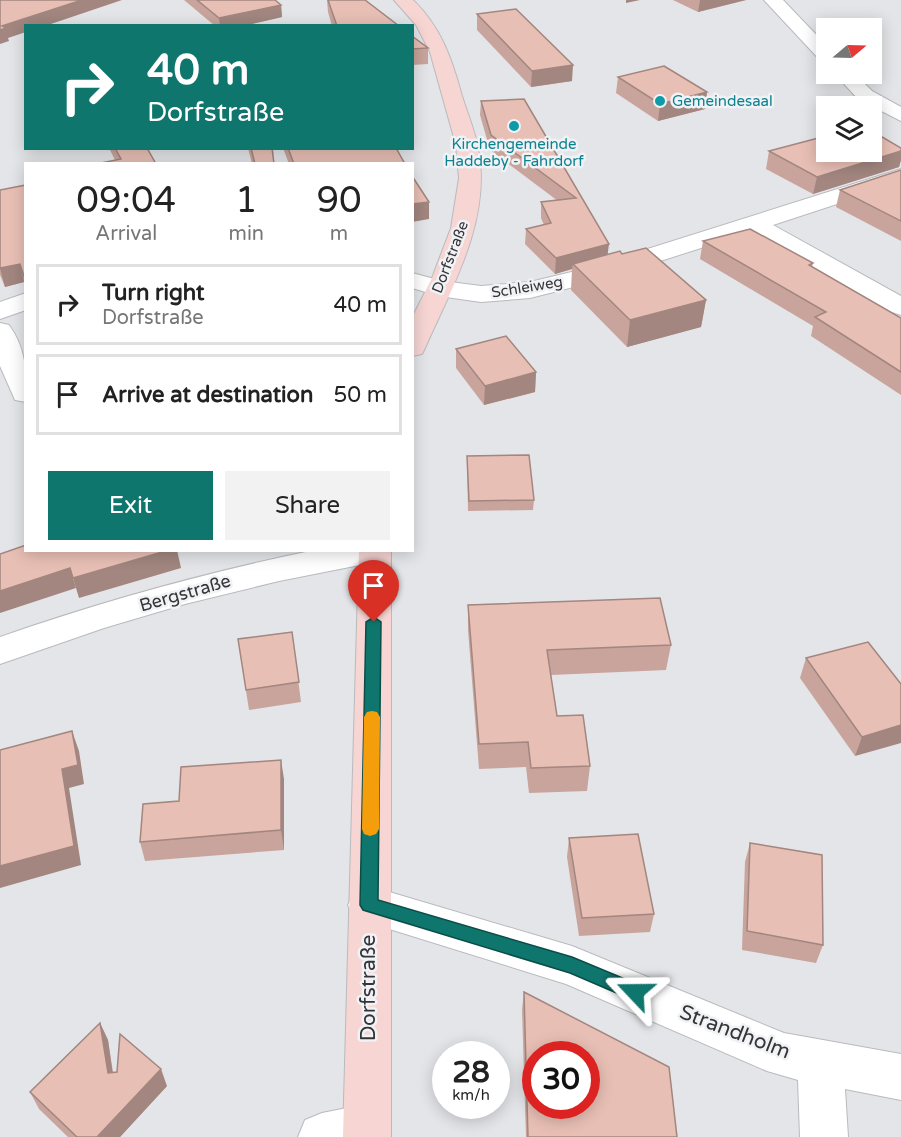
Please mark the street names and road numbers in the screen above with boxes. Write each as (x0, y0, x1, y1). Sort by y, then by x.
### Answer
street label: Dorfstraße (428, 218, 472, 296)
street label: Schleiweg (490, 272, 564, 302)
street label: Bergstraße (137, 569, 233, 617)
street label: Dorfstraße (356, 935, 381, 1041)
street label: Strandholm (676, 999, 794, 1065)

